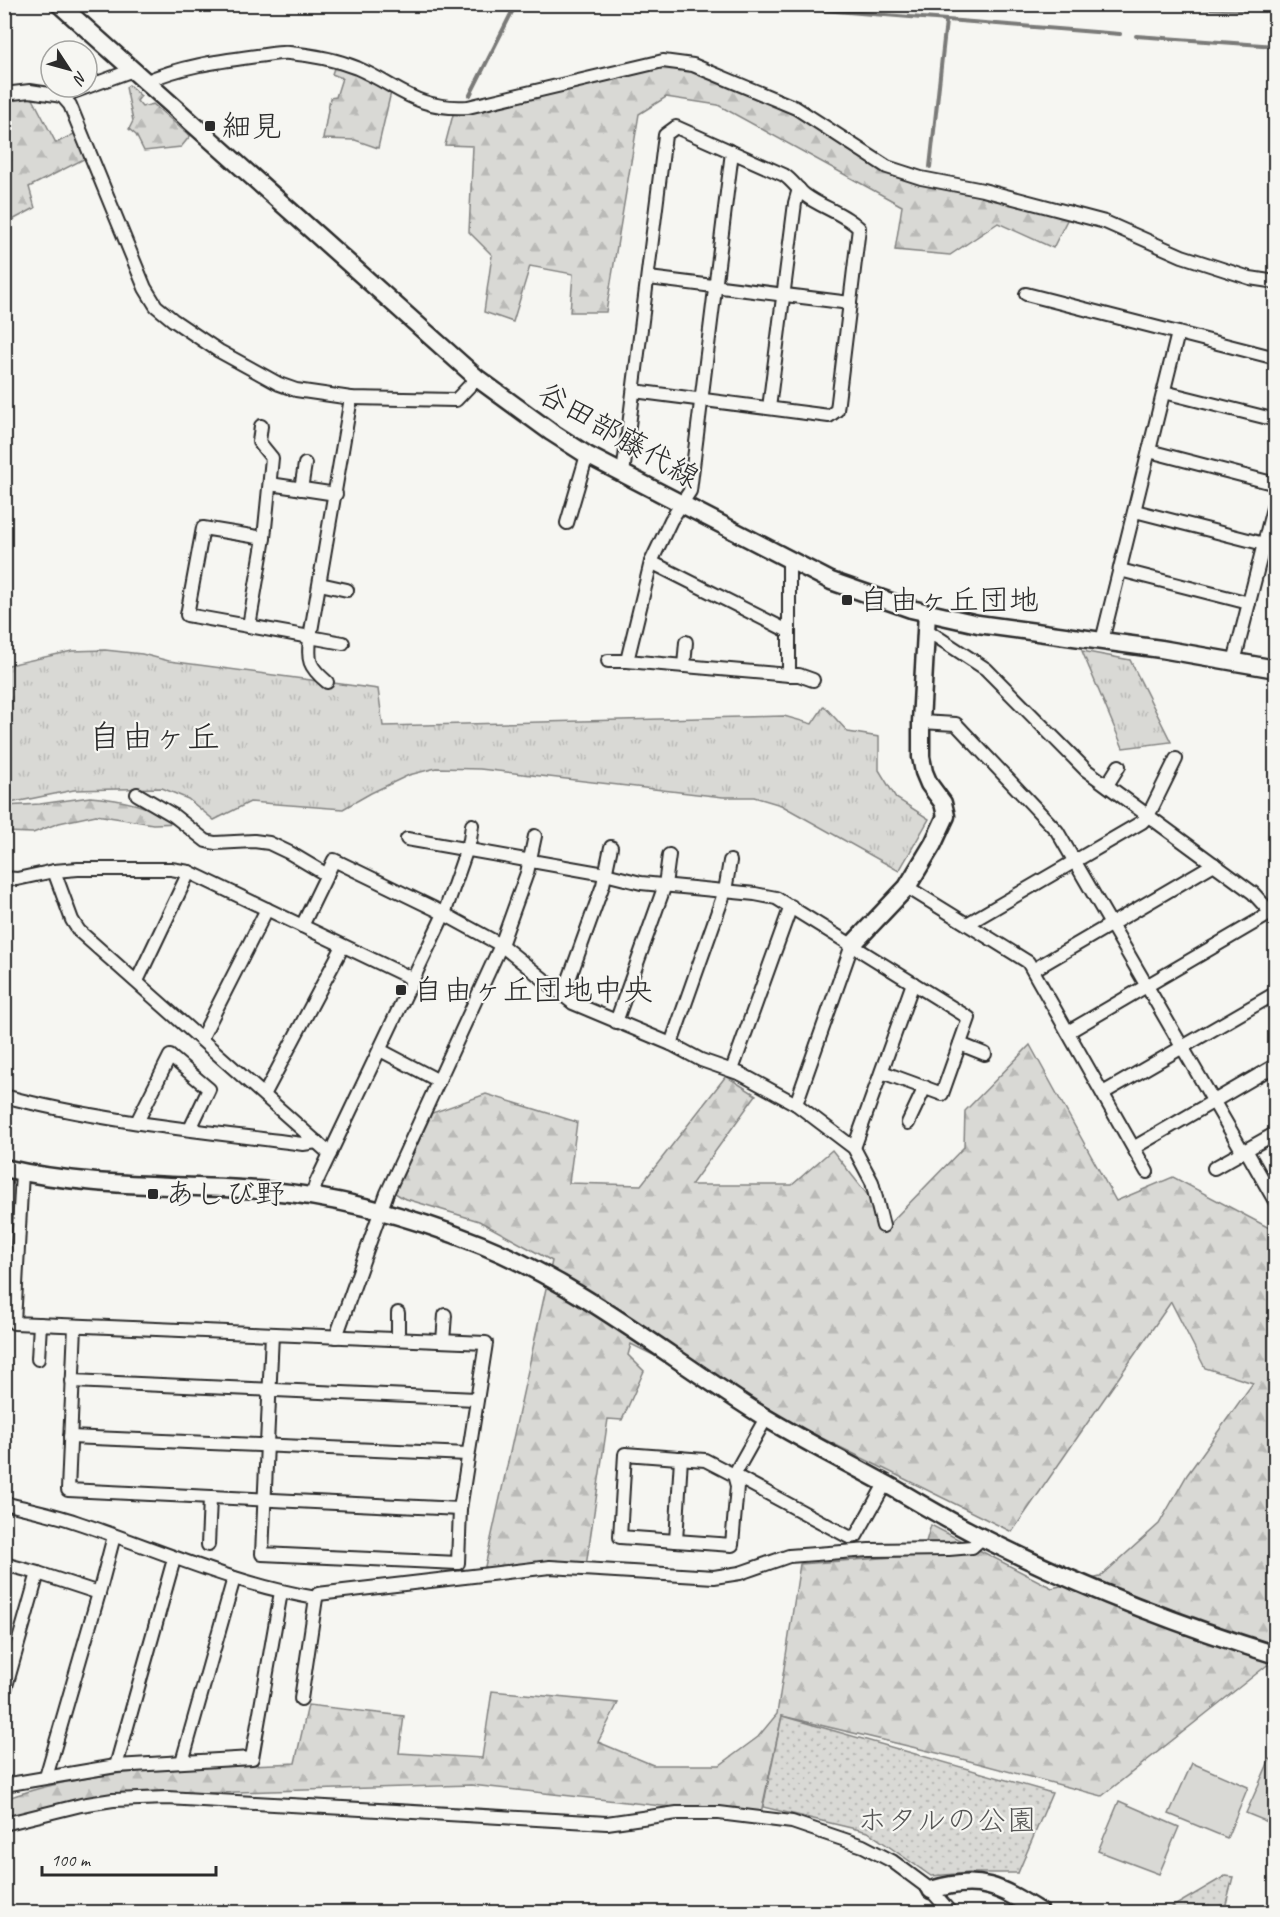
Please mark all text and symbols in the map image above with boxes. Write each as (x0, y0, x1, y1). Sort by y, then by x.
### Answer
north arrow (39, 39, 99, 99)
text: N (68, 67, 91, 90)
place label: 細見 (222, 107, 282, 145)
marker: 細見 (203, 119, 217, 133)
street label: 谷田部藤代線 (532, 374, 706, 496)
place label: 自由ヶ丘団地 (859, 581, 1039, 619)
marker: 自由ヶ丘団地 (840, 593, 854, 607)
district label: 自由ヶ丘 (88, 716, 220, 758)
place label: 自由ヶ丘団地中央 (413, 971, 653, 1009)
marker: 自由ヶ丘団地中央 (394, 983, 408, 997)
place label: あしび野 (165, 1175, 285, 1213)
marker: あしび野 (146, 1187, 160, 1201)
park label: ホタルの公園 (857, 1801, 1037, 1839)
scale bar (42, 1839, 216, 1877)
text: 100 m (51, 1849, 92, 1871)

